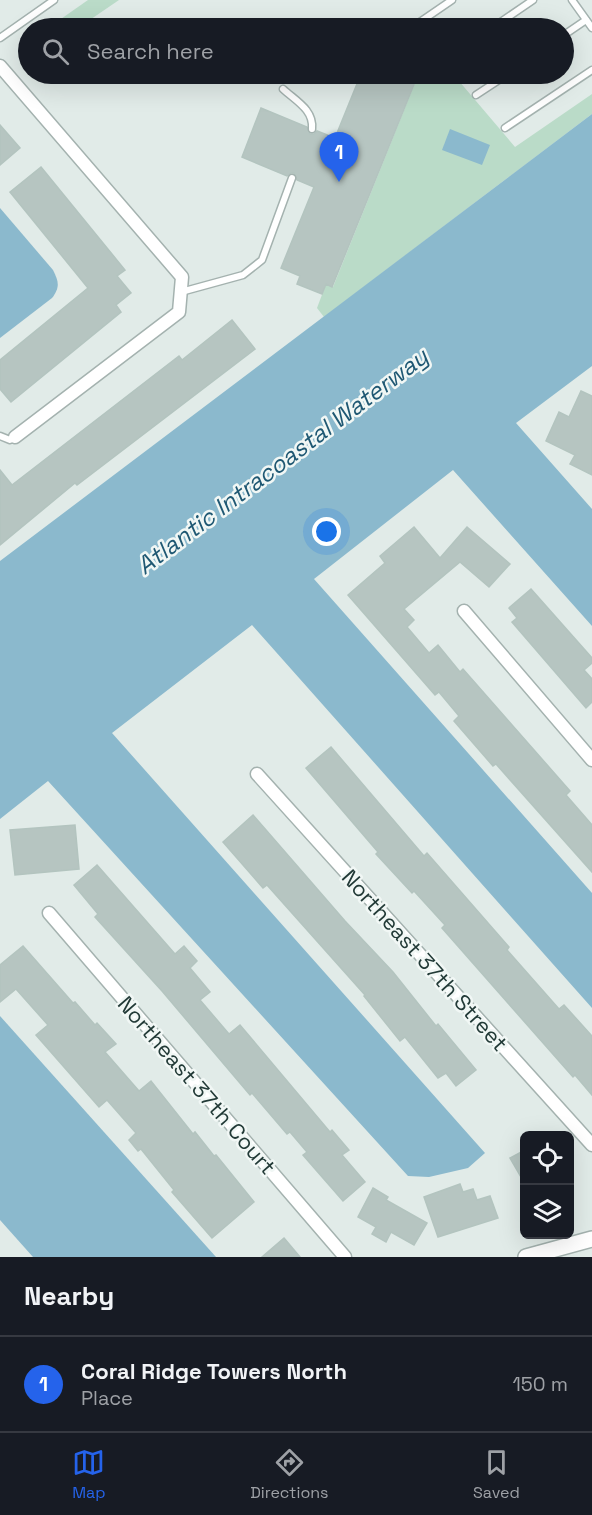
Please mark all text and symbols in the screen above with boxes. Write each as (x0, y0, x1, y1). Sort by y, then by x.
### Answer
search box (18, 18, 574, 84)
icon: search (39, 35, 72, 68)
text: Search here (87, 37, 214, 65)
pin: 1 (320, 132, 358, 182)
water label: Atlantic Intracoastal Waterway (130, 340, 435, 581)
your location (312, 517, 341, 546)
street label: Northeast 37th Street (336, 863, 514, 1057)
street label: Northeast 37th Court (112, 990, 282, 1180)
map controls (520, 1131, 574, 1239)
button: locate (520, 1131, 574, 1185)
button: layers (520, 1185, 574, 1239)
text: Nearby (24, 1279, 114, 1313)
text: Coral Ridge Towers North (81, 1357, 347, 1385)
text: 1 (39, 1371, 48, 1397)
text: 150 m (513, 1371, 568, 1397)
text: Place (81, 1385, 133, 1411)
tab: Map (72, 1446, 106, 1503)
tab: Directions (250, 1446, 329, 1503)
tab: Saved (473, 1446, 520, 1503)

